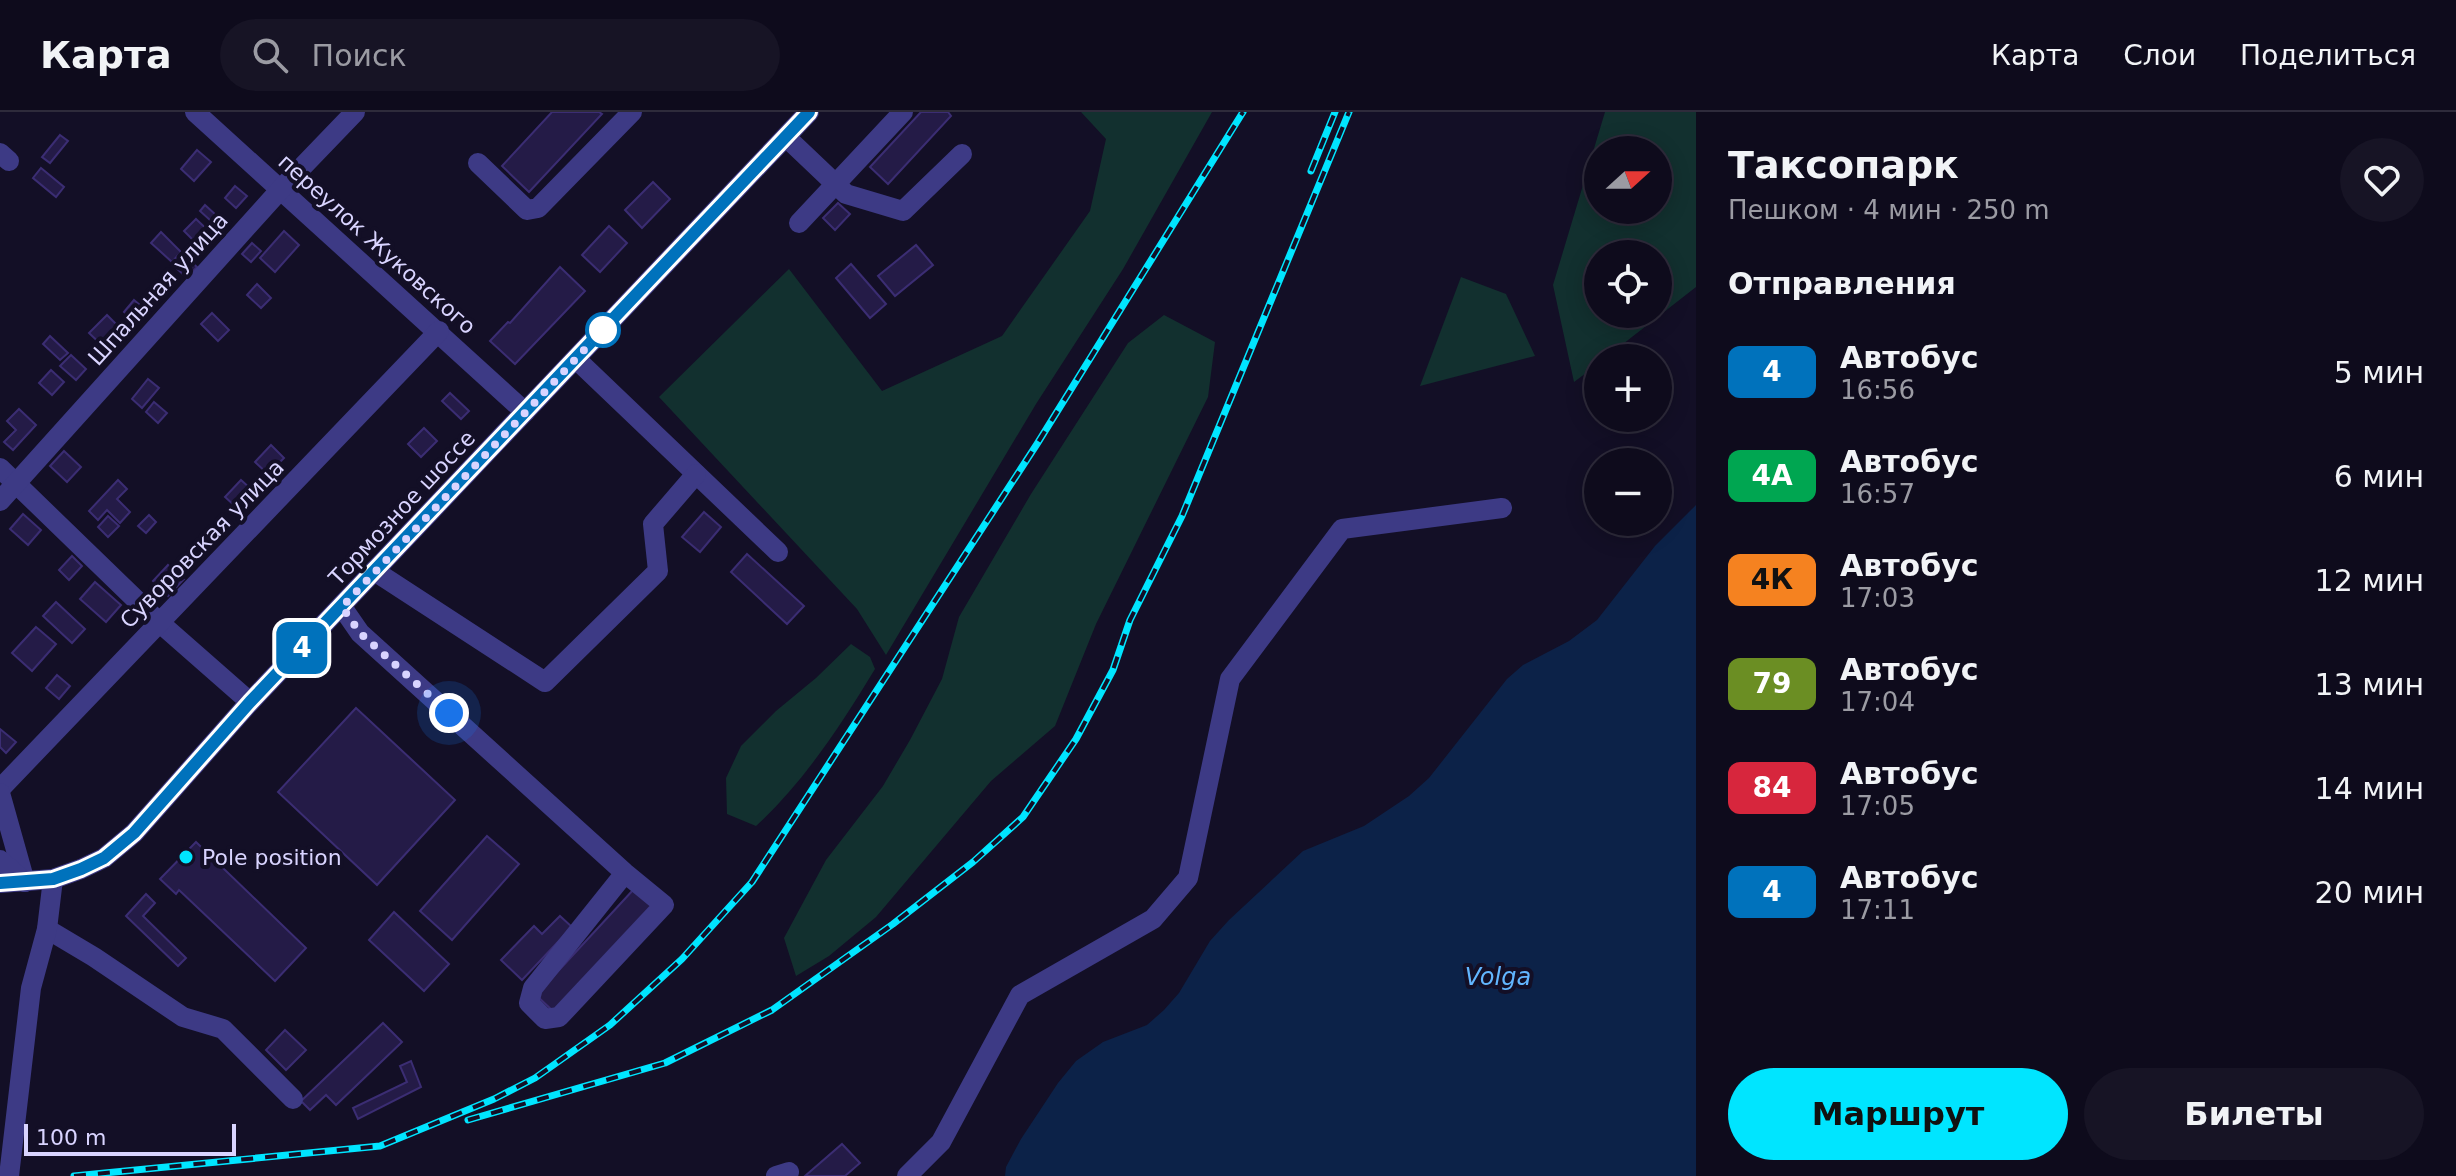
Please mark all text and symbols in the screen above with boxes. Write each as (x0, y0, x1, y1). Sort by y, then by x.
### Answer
search box (220, 19, 780, 91)
text: Карта (40, 33, 172, 77)
icon: search (248, 33, 292, 77)
text: Поиск (312, 38, 407, 73)
text: Карта (1991, 39, 2079, 72)
text: Слои (2123, 39, 2196, 72)
text: Поделиться (2240, 39, 2416, 72)
north arrow (1584, 136, 1672, 224)
map controls (1584, 136, 1672, 536)
button: heart (2340, 138, 2424, 222)
text: Таксопарк (1728, 143, 1959, 187)
street label: переулок Жуковского (273, 149, 481, 339)
text: Пешком · 4 мин · 250 m (1728, 195, 2050, 225)
street label: Шпальная улица (83, 208, 233, 370)
button: locate (1584, 240, 1672, 328)
text: Отправления (1728, 266, 1956, 301)
unlabelled marker (586, 313, 620, 347)
text: Автобус (1840, 340, 1979, 375)
button: + (1584, 344, 1672, 432)
text: 4 (1762, 355, 1782, 388)
text: 5 мин (2334, 355, 2424, 390)
text: 16:56 (1840, 375, 1915, 405)
street label: Тормозное шоссе (323, 425, 480, 591)
text: Автобус (1840, 444, 1979, 479)
button: − (1584, 448, 1672, 536)
street label: Суворовская улица (115, 455, 289, 633)
text: 4А (1751, 459, 1793, 492)
text: 6 мин (2334, 459, 2424, 494)
text: 16:57 (1840, 479, 1915, 509)
text: Автобус (1840, 548, 1979, 583)
text: 4К (1751, 563, 1793, 596)
text: 12 мин (2315, 563, 2424, 598)
text: 17:03 (1840, 583, 1915, 613)
line badge: 4 (276, 622, 328, 674)
text: 4 (292, 631, 312, 664)
text: Автобус (1840, 652, 1979, 687)
text: 79 (1753, 667, 1791, 700)
text: 13 мин (2315, 667, 2424, 702)
text: 17:04 (1840, 687, 1915, 717)
your location (429, 693, 469, 733)
text: Автобус (1840, 756, 1979, 791)
text: 84 (1753, 771, 1791, 804)
text: 14 мин (2315, 771, 2424, 806)
text: 17:05 (1840, 791, 1915, 821)
place label: Pole position (202, 845, 342, 870)
marker: Pole position (177, 848, 195, 866)
text: Автобус (1840, 860, 1979, 895)
text: 4 (1762, 875, 1782, 908)
text: 20 мин (2315, 875, 2424, 910)
text: 17:11 (1840, 895, 1915, 925)
water label: Volga (1465, 963, 1531, 991)
button: Маршрут (1728, 1068, 2068, 1160)
button: Билеты (2084, 1068, 2424, 1160)
scale bar (24, 1120, 236, 1156)
text: 100 m (36, 1125, 106, 1150)

